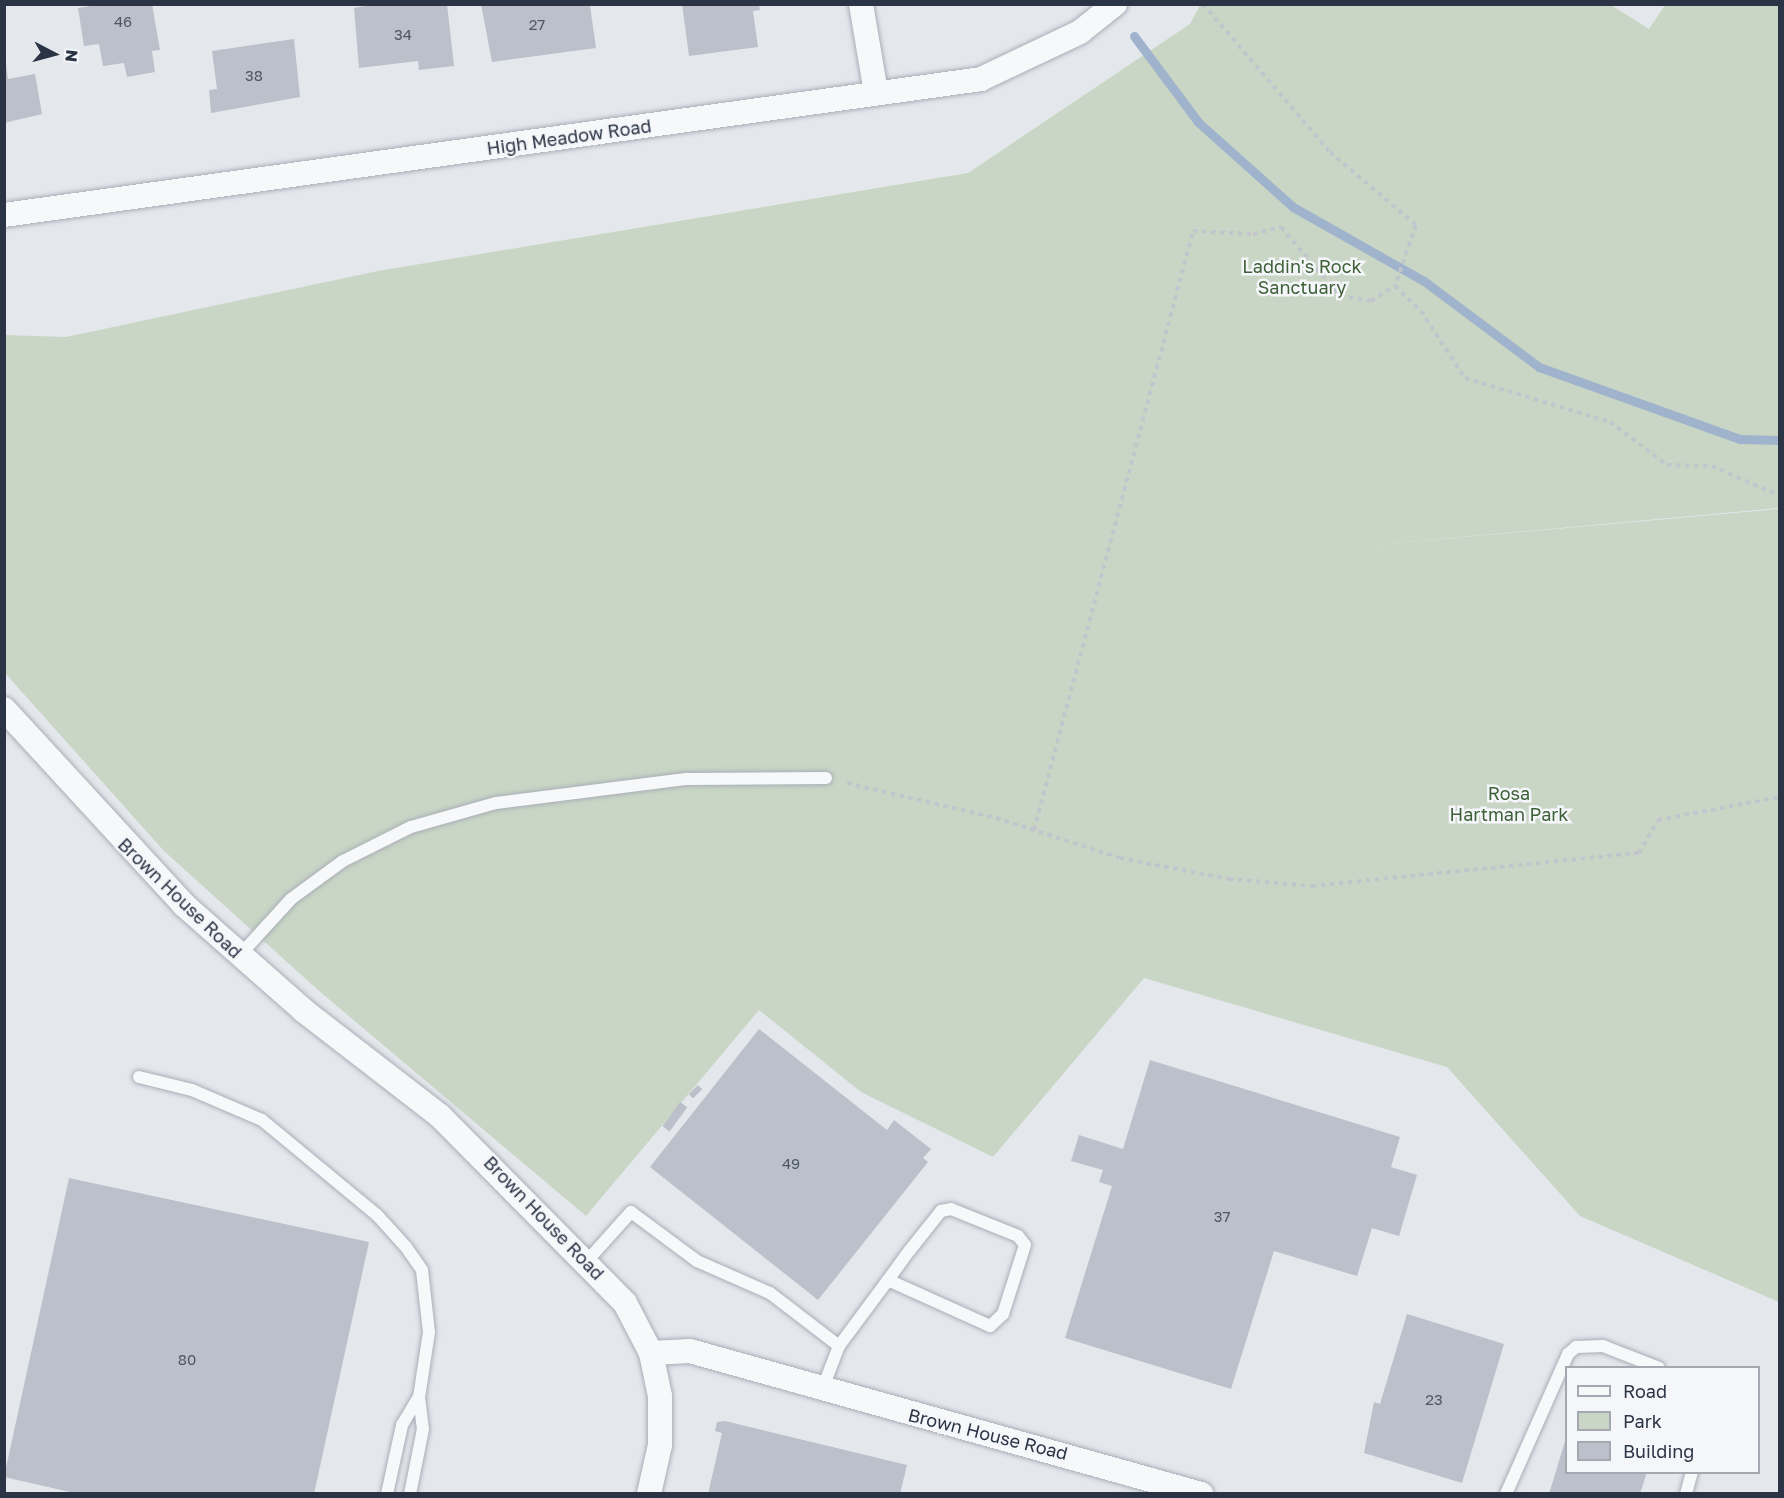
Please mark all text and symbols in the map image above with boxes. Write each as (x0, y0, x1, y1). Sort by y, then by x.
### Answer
house number: 46 (114, 13, 132, 31)
house number: 27 (529, 16, 545, 34)
north arrow (24, 24, 84, 84)
house number: 34 (394, 26, 412, 44)
text: N (61, 49, 82, 63)
house number: 38 (245, 67, 263, 85)
street label: High Meadow Road (485, 115, 653, 159)
park label: Laddin's Rock Sanctuary (1242, 256, 1362, 298)
park label: Rosa Hartman Park (1449, 783, 1569, 826)
street label: Brown House Road (114, 833, 246, 963)
street label: Brown House Road (479, 1152, 609, 1284)
house number: 49 (782, 1155, 800, 1173)
house number: 37 (1214, 1208, 1230, 1226)
house number: 80 (178, 1351, 196, 1369)
legend (1565, 1366, 1760, 1474)
text: Road (1623, 1380, 1667, 1402)
house number: 23 (1425, 1391, 1443, 1409)
street label: Brown House Road (906, 1404, 1070, 1464)
text: Park (1623, 1410, 1662, 1432)
text: Building (1623, 1440, 1694, 1462)

